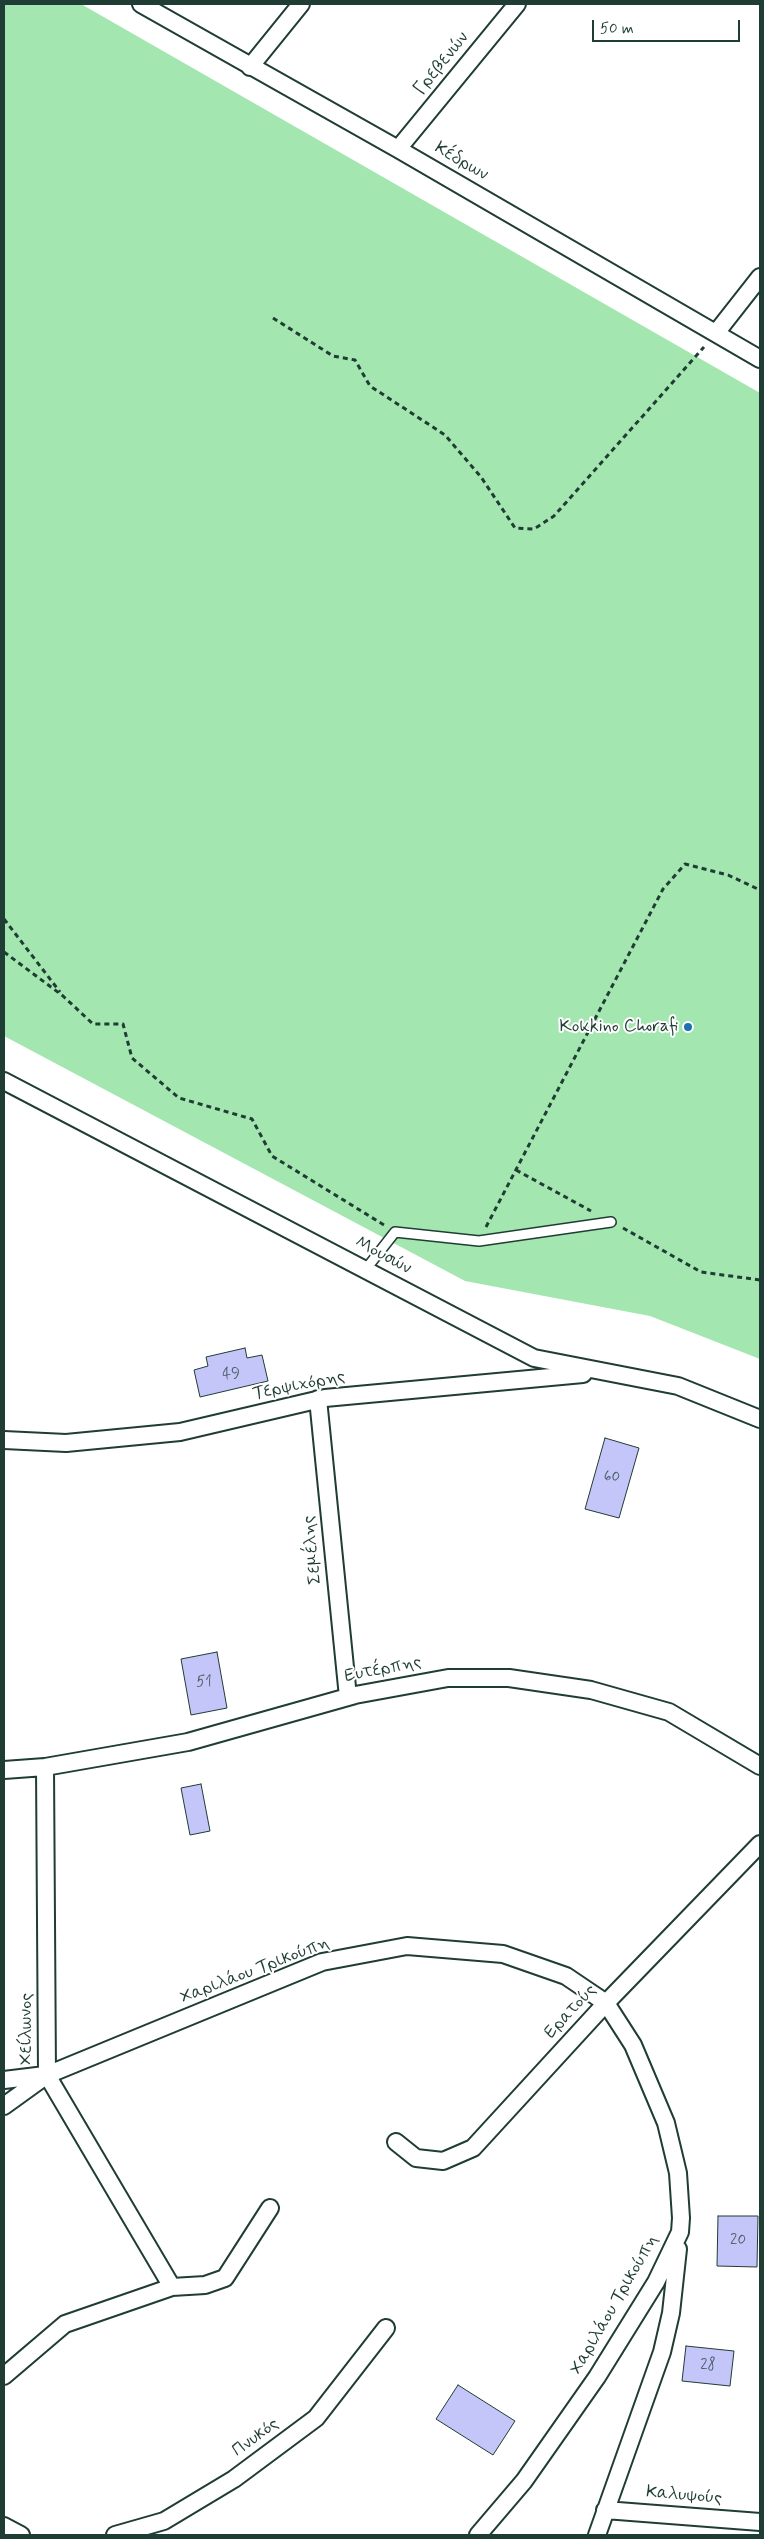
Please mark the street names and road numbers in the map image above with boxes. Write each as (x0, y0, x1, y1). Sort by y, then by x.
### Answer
street label: Γρεβενών (410, 28, 474, 100)
street label: Κέδρων (430, 138, 492, 186)
street label: Μουσών (351, 1232, 415, 1280)
street label: Τερψιχόρης (251, 1366, 347, 1406)
street label: Σεμέλης (299, 1515, 327, 1585)
street label: Ευτέρπης (343, 1652, 423, 1688)
street label: Χαριλάου Τρικούπη (178, 1933, 332, 2009)
street label: Ερατούς (540, 1980, 602, 2044)
street label: Χείλωνος (16, 1993, 38, 2065)
street label: Χαριλάου Τρικούπη (566, 2231, 664, 2379)
street label: Πνυκός (229, 2414, 283, 2462)
street label: Καλυψούς (645, 2482, 723, 2510)

